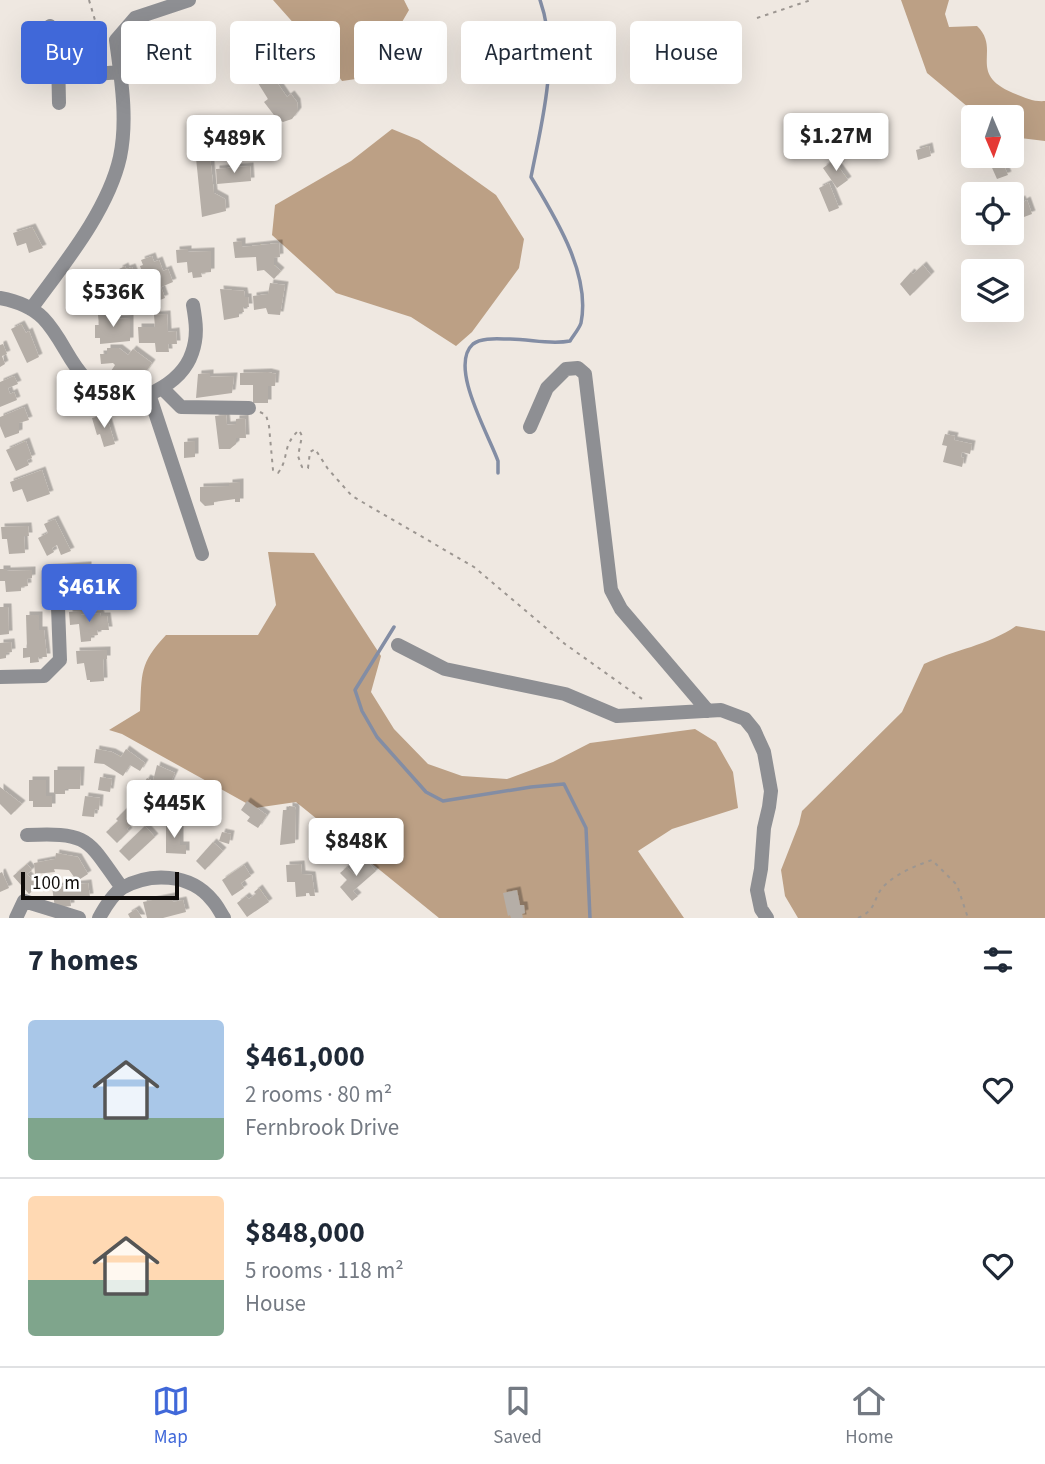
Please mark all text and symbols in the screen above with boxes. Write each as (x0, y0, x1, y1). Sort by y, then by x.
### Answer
chip: Buy (21, 21, 107, 84)
chip: Rent (121, 21, 216, 84)
chip: Filters (230, 21, 340, 84)
chip: New (354, 21, 447, 84)
chip: Apartment (461, 21, 616, 84)
chip: House (630, 21, 742, 84)
north arrow (961, 105, 1024, 168)
map controls (961, 105, 1024, 322)
pin: $1.27M (779, 114, 893, 173)
pin: $489K (185, 116, 283, 175)
text: $1.27M (799, 119, 873, 152)
text: $489K (203, 121, 265, 154)
button: locate (961, 182, 1024, 245)
button: layers (961, 259, 1024, 322)
pin: $536K (64, 270, 162, 329)
text: $536K (82, 275, 144, 308)
pin: $458K (55, 370, 153, 430)
text: $458K (73, 376, 135, 409)
pin: $461K (40, 564, 138, 624)
text: $461K (58, 570, 120, 603)
pin: $445K (125, 780, 223, 840)
text: $445K (143, 786, 205, 819)
pin: $848K (307, 818, 405, 878)
text: $848K (325, 824, 387, 857)
scale bar (21, 869, 178, 901)
text: 100 m (32, 870, 80, 897)
text: 7 homes (28, 939, 138, 982)
icon: filters (979, 941, 1017, 979)
text: $461,000 (245, 1035, 365, 1078)
icon: home (84, 1048, 168, 1132)
icon: heart (979, 1071, 1017, 1109)
text: 2 rooms · 80 m² (245, 1078, 392, 1111)
text: Fernbrook Drive (245, 1111, 399, 1144)
text: $848,000 (245, 1211, 365, 1254)
icon: home (84, 1224, 168, 1308)
icon: heart (979, 1247, 1017, 1285)
text: 5 rooms · 118 m² (245, 1254, 404, 1287)
text: House (245, 1287, 306, 1320)
tab: Map (152, 1382, 190, 1451)
tab: Saved (493, 1382, 542, 1451)
tab: Home (845, 1382, 893, 1451)

